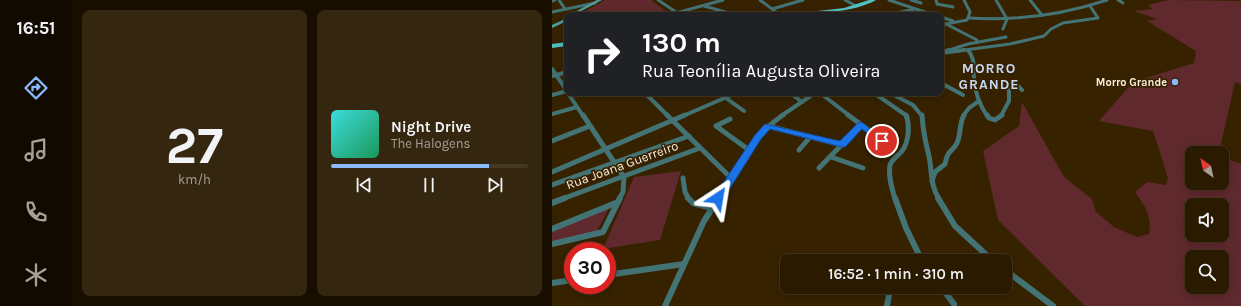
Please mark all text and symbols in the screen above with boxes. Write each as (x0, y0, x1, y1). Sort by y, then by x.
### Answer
text: 16:51 (16, 17, 56, 39)
text: 130 m (642, 26, 721, 59)
icon: right (576, 28, 628, 80)
text: Rua Teonília Augusta Oliveira (642, 60, 880, 82)
district label: MORRO GRANDE (958, 60, 1020, 93)
icon: directions (22, 74, 50, 102)
place label: Morro Grande (1096, 76, 1167, 89)
marker: Morro Grande (1170, 77, 1180, 87)
text: 27 (166, 115, 223, 176)
text: Night Drive (391, 118, 471, 136)
pin (865, 124, 899, 158)
icon: arrive (871, 130, 893, 152)
icon: music (22, 136, 50, 164)
text: The Halogens (391, 136, 470, 151)
street label: Rua Joana Guerreiro (564, 138, 680, 192)
north arrow (1185, 146, 1229, 190)
map controls (1185, 146, 1229, 294)
text: km/h (178, 172, 211, 187)
icon: previous (353, 174, 375, 196)
icon: pause (418, 174, 440, 196)
icon: next (484, 174, 506, 196)
position arrow (697, 177, 739, 219)
icon: phone (22, 198, 50, 226)
button: sound (1185, 198, 1229, 242)
speed limit sign: 30 (564, 242, 616, 294)
button: search (1185, 250, 1229, 294)
icon: climate (22, 261, 50, 289)
text: 16:52 · 1 min · 310 m (828, 265, 964, 283)

